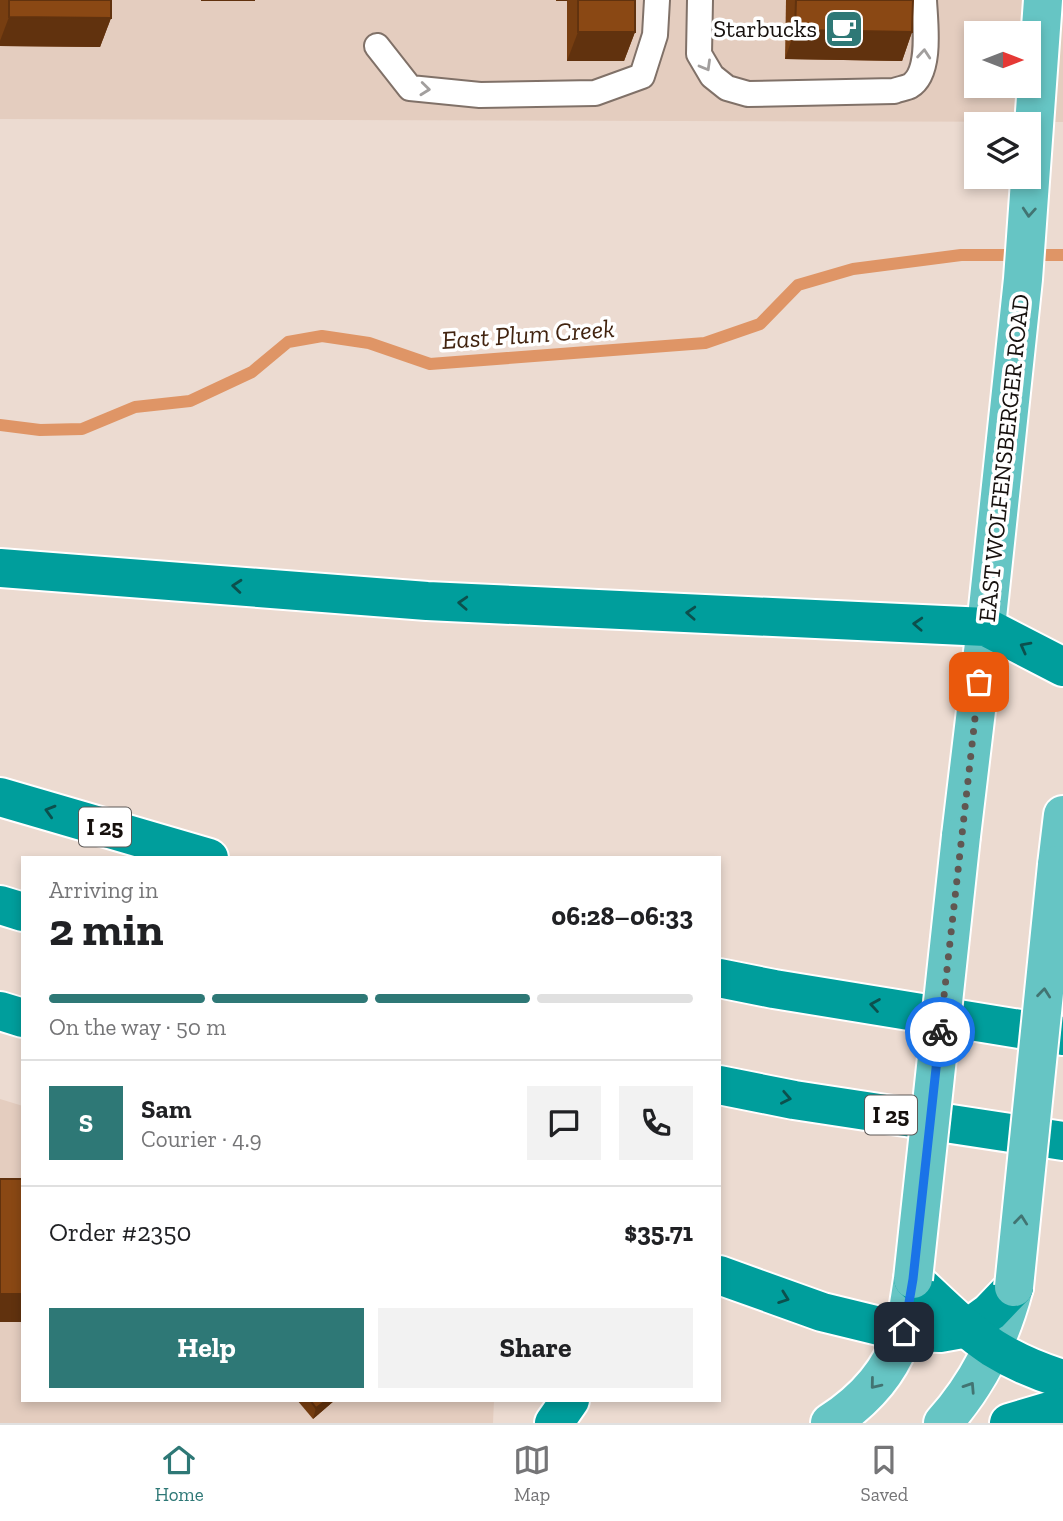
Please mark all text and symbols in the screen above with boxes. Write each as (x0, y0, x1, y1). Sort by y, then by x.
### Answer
cafe icon: Starbucks (823, 8, 865, 50)
place label: Starbucks (713, 14, 817, 43)
north arrow (964, 21, 1041, 98)
map controls (964, 21, 1041, 189)
one-way arrow (916, 48, 931, 59)
one-way arrow (698, 59, 711, 72)
one-way arrow (420, 82, 431, 97)
button: layers (964, 112, 1041, 189)
one-way arrow (1022, 207, 1037, 218)
street label: EAST WOLFENSBERGER ROAD (972, 292, 1035, 623)
water label: East Plum Creek (440, 312, 616, 356)
one-way arrow (231, 579, 242, 594)
one-way arrow (458, 595, 469, 610)
one-way arrow (685, 606, 696, 621)
one-way arrow (912, 617, 923, 632)
one-way arrow (1019, 642, 1032, 656)
pin (949, 652, 1009, 712)
icon: bag (960, 663, 998, 701)
one-way arrow (44, 805, 56, 819)
road number: I 25 (79, 807, 131, 846)
text: Arriving in (49, 876, 158, 904)
text: 06:28–06:33 (551, 900, 693, 932)
text: 2 min (49, 902, 164, 957)
one-way arrow (1036, 987, 1051, 998)
courier (905, 997, 975, 1067)
one-way arrow (869, 998, 881, 1013)
text: On the way · 50 m (49, 1013, 226, 1041)
icon: bike (921, 1013, 959, 1051)
button: chat (527, 1086, 601, 1160)
button: phone (619, 1086, 693, 1160)
one-way arrow (780, 1090, 792, 1105)
text: Sam (141, 1093, 191, 1125)
road number: I 25 (865, 1096, 917, 1134)
text: S (79, 1107, 93, 1139)
text: Courier · 4.9 (141, 1125, 262, 1153)
one-way arrow (1013, 1214, 1028, 1225)
text: Order #2350 (49, 1216, 192, 1248)
text: $35.71 (624, 1216, 693, 1248)
one-way arrow (777, 1290, 789, 1304)
pin (874, 1302, 934, 1362)
button: Help (49, 1308, 364, 1388)
button: Share (378, 1308, 693, 1388)
icon: home (885, 1313, 923, 1351)
one-way arrow (871, 1375, 883, 1388)
one-way arrow (962, 1382, 975, 1395)
tab: Home (155, 1441, 204, 1506)
tab: Map (513, 1441, 551, 1506)
tab: Saved (861, 1441, 908, 1506)

